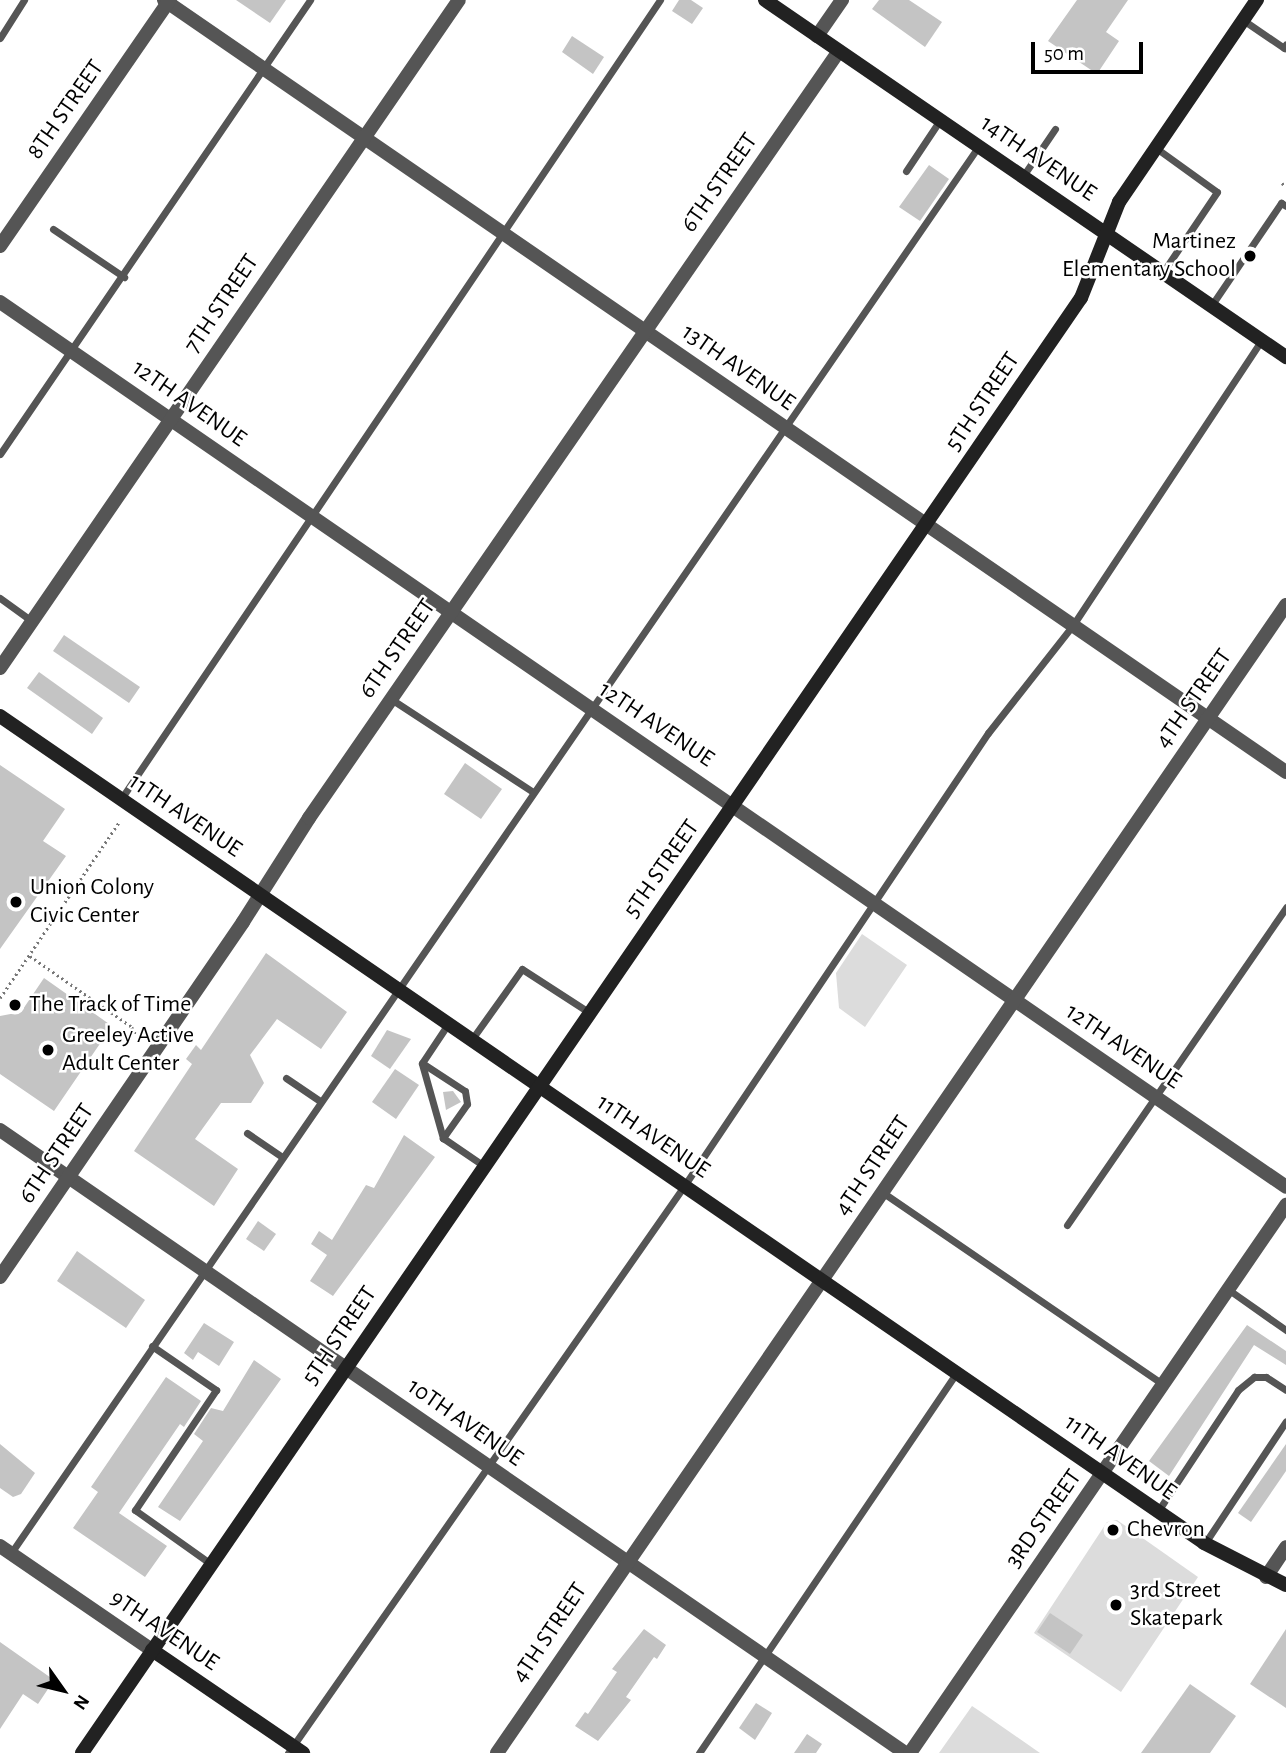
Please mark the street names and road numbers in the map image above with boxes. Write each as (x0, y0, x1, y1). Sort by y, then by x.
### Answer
street label: 8TH STREET (21, 55, 111, 165)
street label: 14TH AVENUE (975, 110, 1101, 208)
street label: 6TH STREET (675, 128, 765, 238)
street label: 7TH STREET (178, 249, 266, 359)
street label: 13TH AVENUE (676, 318, 800, 418)
street label: 5TH STREET (939, 347, 1027, 457)
street label: 12TH AVENUE (126, 354, 252, 454)
street label: 6TH STREET (353, 594, 443, 704)
street label: 4TH STREET (1149, 644, 1239, 754)
street label: 12TH AVENUE (593, 676, 719, 774)
street label: 11TH AVENUE (123, 768, 247, 864)
street label: 5TH STREET (618, 814, 706, 924)
street label: 12TH AVENUE (1060, 998, 1186, 1096)
street label: 11TH AVENUE (591, 1089, 715, 1185)
street label: 6TH STREET (13, 1099, 101, 1209)
street label: 4TH STREET (829, 1110, 917, 1222)
street label: 5TH STREET (296, 1281, 384, 1391)
street label: 10TH AVENUE (402, 1373, 528, 1473)
street label: 11TH AVENUE (1058, 1409, 1182, 1507)
street label: 3RD STREET (1000, 1464, 1088, 1574)
street label: 4TH STREET (506, 1577, 594, 1689)
street label: 9TH AVENUE (104, 1584, 224, 1678)

